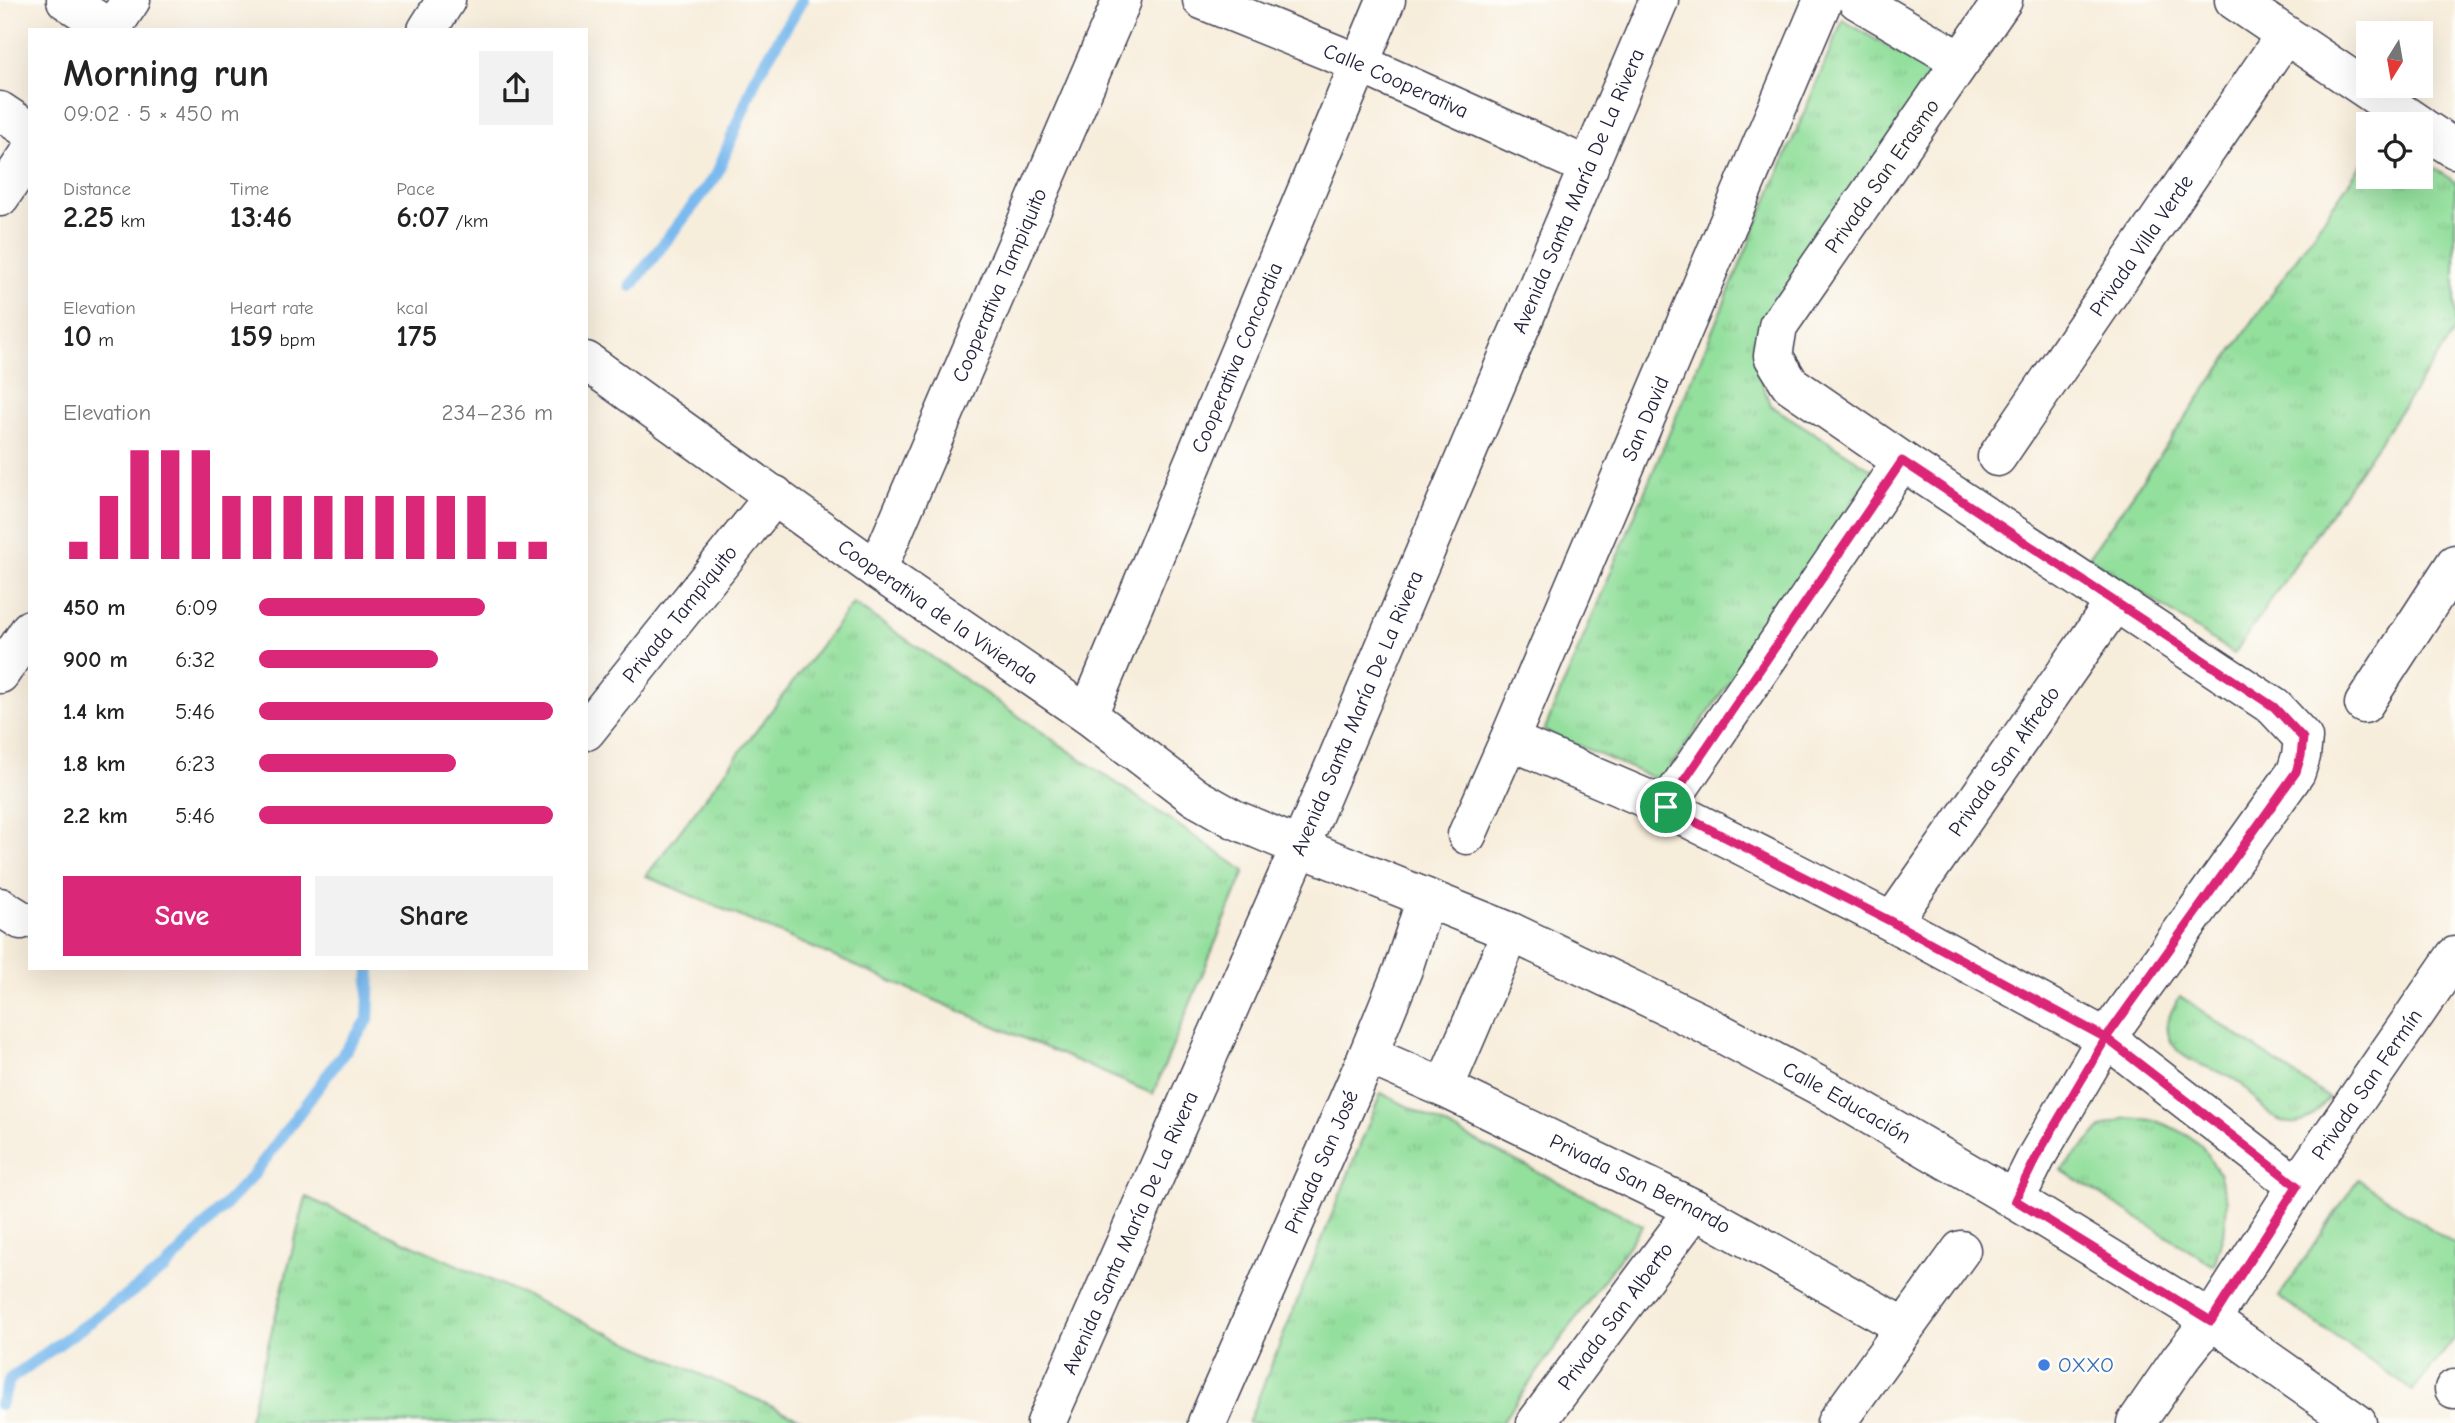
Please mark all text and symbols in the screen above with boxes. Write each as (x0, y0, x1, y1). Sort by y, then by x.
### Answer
north arrow (2356, 21, 2432, 98)
map controls (2356, 21, 2433, 189)
street label: Calle Cooperativa (1320, 38, 1472, 123)
street label: Avenida Santa María De La Rivera (1507, 45, 1649, 337)
button: share (479, 51, 553, 125)
text: Morning run (63, 52, 269, 96)
street label: Privada San Erasmo (1820, 94, 1944, 258)
text: 09:02 · 5 × 450 m (63, 100, 240, 127)
button: locate (2356, 112, 2433, 189)
street label: Privada Villa Verde (2085, 170, 2198, 321)
text: Distance (63, 178, 131, 200)
text: Time (230, 178, 269, 200)
text: Pace (396, 178, 435, 200)
street label: Cooperativa Tampiquito (947, 185, 1052, 386)
text: 2.25 (63, 200, 114, 235)
text: 13:46 (230, 200, 292, 235)
text: 6:07 (396, 200, 449, 235)
text: km (114, 210, 146, 232)
text: /km (449, 210, 488, 232)
street label: Cooperativa Concordia (1187, 259, 1287, 457)
text: Elevation (63, 297, 136, 319)
text: Heart rate (230, 297, 313, 319)
text: kcal (396, 297, 428, 319)
text: 10 (63, 319, 92, 354)
text: 159 (230, 319, 273, 354)
text: 175 (396, 319, 438, 354)
text: m (92, 329, 114, 351)
text: bpm (273, 329, 315, 351)
street label: San David (1617, 373, 1674, 465)
text: Elevation (63, 399, 151, 426)
text: 234–236 m (442, 399, 553, 426)
street label: Cooperativa de la Vivienda (833, 534, 1042, 689)
street label: Privada Tampiquito (618, 540, 742, 687)
street label: Avenida Santa María De La Rivera (1286, 567, 1428, 859)
text: 450 m (63, 594, 126, 621)
text: 6:09 (175, 594, 218, 621)
text: 900 m (63, 646, 128, 673)
text: 6:32 (175, 646, 215, 673)
street label: Privada San Alfredo (1943, 681, 2065, 841)
text: 1.4 km (63, 698, 125, 725)
text: 5:46 (175, 698, 215, 725)
text: 1.8 km (63, 750, 126, 777)
text: 6:23 (175, 750, 215, 777)
pin (1636, 777, 1696, 837)
icon: arrive (1647, 788, 1685, 826)
text: 2.2 km (63, 802, 128, 829)
text: 5:46 (175, 802, 215, 829)
button: Save (63, 876, 301, 956)
button: Share (315, 876, 553, 956)
street label: Privada San Fermín (2307, 1004, 2427, 1164)
street label: Calle Educación (1779, 1057, 1915, 1149)
street label: Avenida Santa María De La Rivera (1057, 1087, 1203, 1378)
street label: Privada San José (1279, 1087, 1363, 1237)
street label: Privada San Bernardo (1546, 1129, 1735, 1238)
street label: Privada San Alberto (1553, 1238, 1678, 1395)
place label: OXXO (2058, 1353, 2114, 1377)
marker: OXXO (2036, 1357, 2052, 1373)

